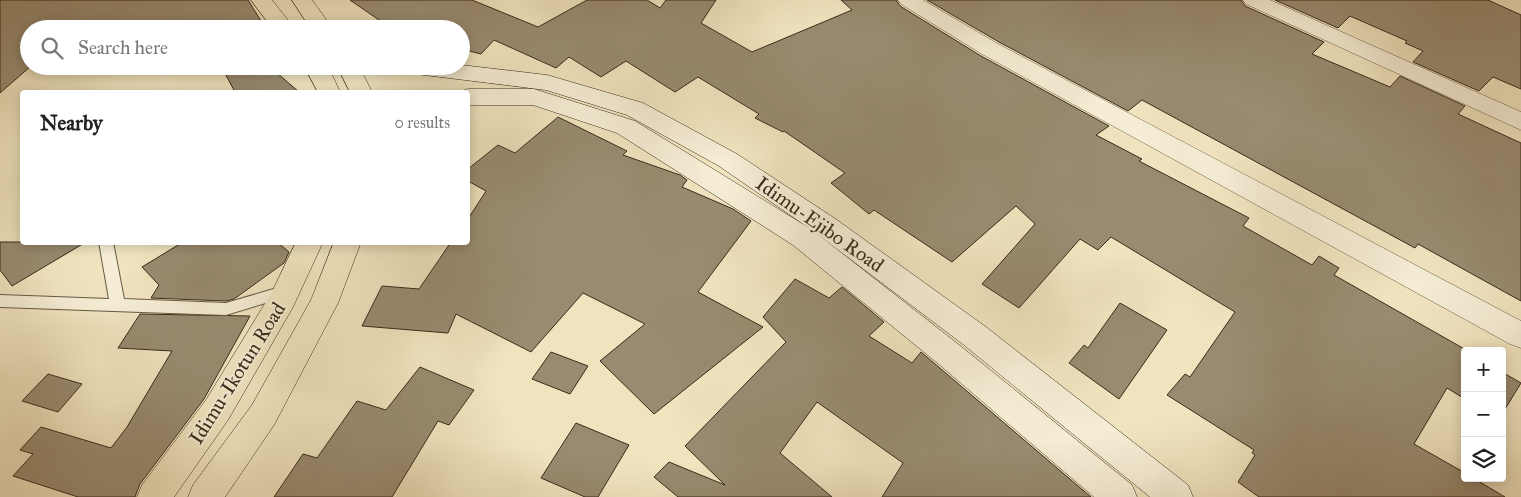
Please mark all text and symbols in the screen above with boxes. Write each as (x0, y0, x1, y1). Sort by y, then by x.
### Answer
search box (20, 20, 470, 75)
icon: search (38, 34, 66, 62)
text: Search here (78, 36, 168, 59)
text: Nearby (40, 110, 103, 136)
text: 0 results (395, 113, 450, 132)
street label: Idimu-Ejibo Road (751, 171, 889, 277)
street label: Idimu-Ikotun Road (184, 298, 290, 448)
map controls (1461, 347, 1506, 482)
button: + (1461, 347, 1506, 392)
button: − (1461, 392, 1506, 437)
button: layers (1461, 437, 1506, 482)

